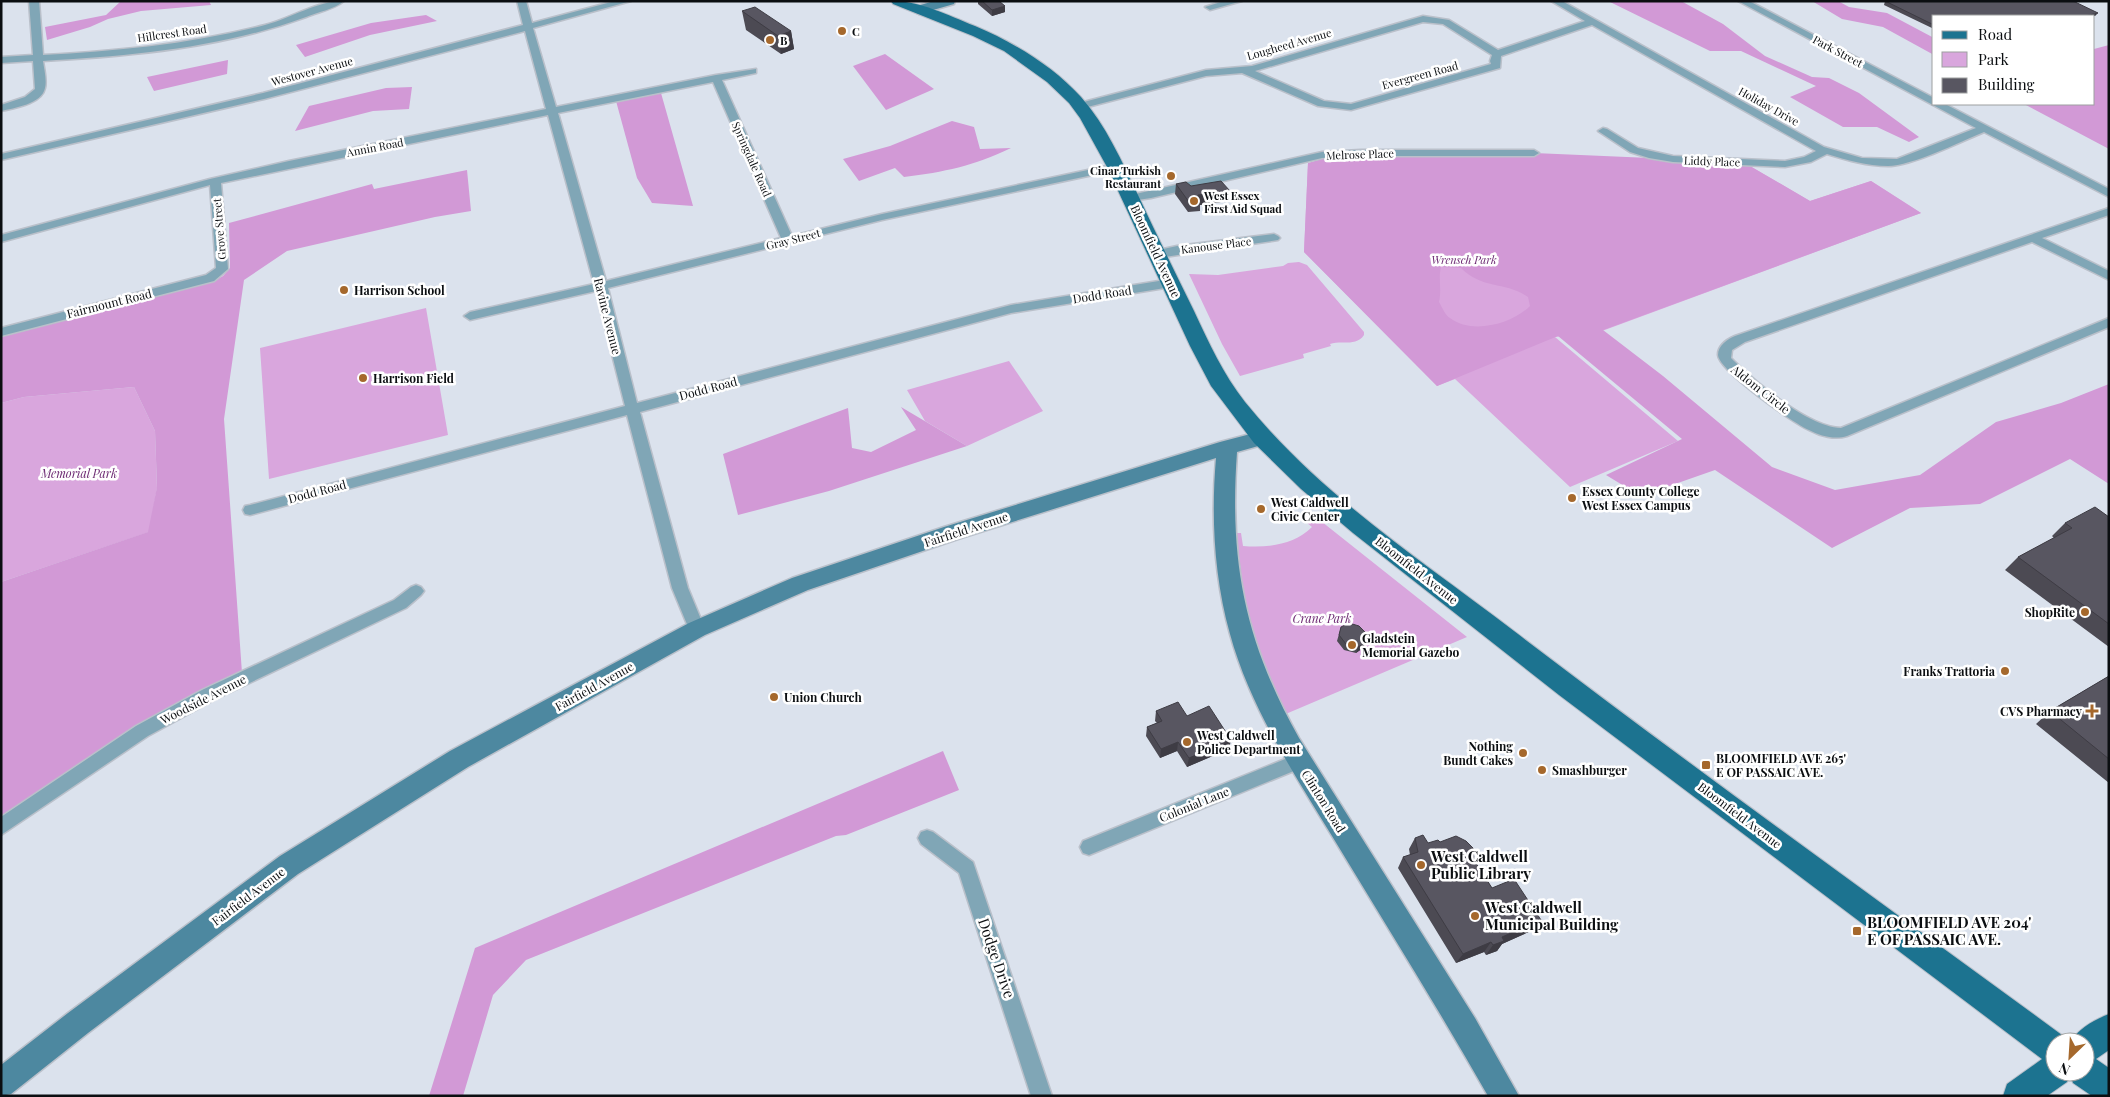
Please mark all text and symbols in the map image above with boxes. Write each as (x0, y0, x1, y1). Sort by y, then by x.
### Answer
legend (1932, 15, 2095, 105)
street label: Hillcrest Road (136, 21, 208, 45)
place label: C (852, 24, 860, 39)
text: Road (1978, 24, 2012, 44)
marker: C (836, 25, 848, 37)
street label: Lougheed Avenue (1245, 25, 1333, 63)
street label: Park Street (1810, 32, 1866, 71)
place label: B (780, 33, 788, 48)
marker: B (764, 34, 776, 46)
text: Park (1978, 49, 2010, 69)
street label: Westover Avenue (269, 53, 355, 89)
street label: Evergreen Road (1380, 57, 1460, 92)
text: Building (1978, 74, 2035, 94)
street label: Holiday Drive (1736, 83, 1802, 129)
street label: Springdale Road (729, 119, 776, 200)
street label: Annin Road (344, 134, 405, 160)
street label: Melrose Place (1326, 145, 1395, 163)
street label: Liddy Place (1684, 153, 1741, 169)
place label: Cinar Turkish Restaurant (1090, 163, 1161, 191)
marker: Cinar Turkish Restaurant (1165, 170, 1177, 182)
place label: West Essex First Aid Squad (1203, 188, 1282, 216)
marker: West Essex First Aid Squad (1188, 195, 1200, 207)
street label: Grove Street (209, 198, 229, 260)
street label: Bloomfield Avenue (1128, 202, 1184, 300)
street label: Gray Street (764, 225, 822, 253)
street label: Kanouse Place (1180, 233, 1252, 257)
park label: Wrensch Park (1431, 252, 1497, 267)
street label: Ravine Avenue (591, 276, 625, 356)
street label: Dodd Road (1071, 281, 1133, 307)
place label: Harrison School (354, 282, 445, 298)
marker: Harrison School (338, 284, 350, 296)
street label: Fairmount Road (65, 285, 153, 321)
street label: Aldom Circle (1728, 360, 1794, 417)
place label: Harrison Field (373, 370, 454, 386)
marker: Harrison Field (357, 372, 369, 384)
street label: Dodd Road (677, 373, 739, 403)
park label: Memorial Park (40, 465, 117, 481)
street label: Dodd Road (286, 476, 348, 506)
place label: Essex County College West Essex Campus (1581, 483, 1700, 513)
marker: Essex County College West Essex Campus (1566, 492, 1578, 504)
place label: West Caldwell Civic Center (1270, 494, 1349, 524)
marker: West Caldwell Civic Center (1255, 503, 1267, 515)
street label: Fairfield Avenue (922, 508, 1010, 550)
street label: Bloomfield Avenue (1372, 533, 1462, 607)
place label: ShopRite (2025, 604, 2075, 620)
marker: ShopRite (2079, 606, 2091, 618)
park label: Crane Park (1293, 610, 1351, 626)
place label: Gladstein Memorial Gazebo (1362, 630, 1459, 660)
marker: Gladstein Memorial Gazebo (1346, 639, 1358, 651)
street label: Fairfield Avenue (552, 658, 636, 714)
place label: Franks Trattoria (1903, 663, 1996, 679)
marker: Franks Trattoria (1999, 665, 2011, 677)
street label: Woodside Avenue (156, 670, 249, 728)
place label: Union Church (784, 689, 863, 705)
marker: Union Church (768, 691, 780, 703)
place label: CVS Pharmacy (2000, 703, 2083, 719)
marker: CVS Pharmacy (2086, 705, 2098, 717)
place label: West Caldwell Police Department (1196, 727, 1301, 757)
marker: West Caldwell Police Department (1181, 736, 1193, 748)
place label: Nothing Bundt Cakes (1443, 738, 1513, 768)
marker: Nothing Bundt Cakes (1517, 747, 1529, 759)
place label: BLOOMFIELD AVE 265' E OF PASSAIC AVE. (1716, 750, 1847, 780)
marker: BLOOMFIELD AVE 265' E OF PASSAIC AVE. (1700, 759, 1712, 771)
place label: Smashburger (1552, 762, 1627, 778)
marker: Smashburger (1536, 764, 1548, 776)
street label: Clinton Road (1298, 767, 1350, 835)
street label: Bloomfield Avenue (1695, 778, 1785, 852)
street label: Colonial Lane (1157, 783, 1231, 825)
place label: West Caldwell Public Library (1430, 846, 1531, 883)
marker: West Caldwell Public Library (1415, 859, 1427, 871)
street label: Fairfield Avenue (208, 863, 288, 929)
place label: West Caldwell Municipal Building (1484, 897, 1619, 934)
marker: West Caldwell Municipal Building (1469, 910, 1481, 922)
place label: BLOOMFIELD AVE 204' E OF PASSAIC AVE. (1867, 912, 2031, 949)
street label: Dodge Drive (974, 915, 1020, 1001)
marker: BLOOMFIELD AVE 204' E OF PASSAIC AVE. (1851, 925, 1863, 937)
north arrow (2045, 1032, 2095, 1082)
text: N (2056, 1058, 2073, 1080)

